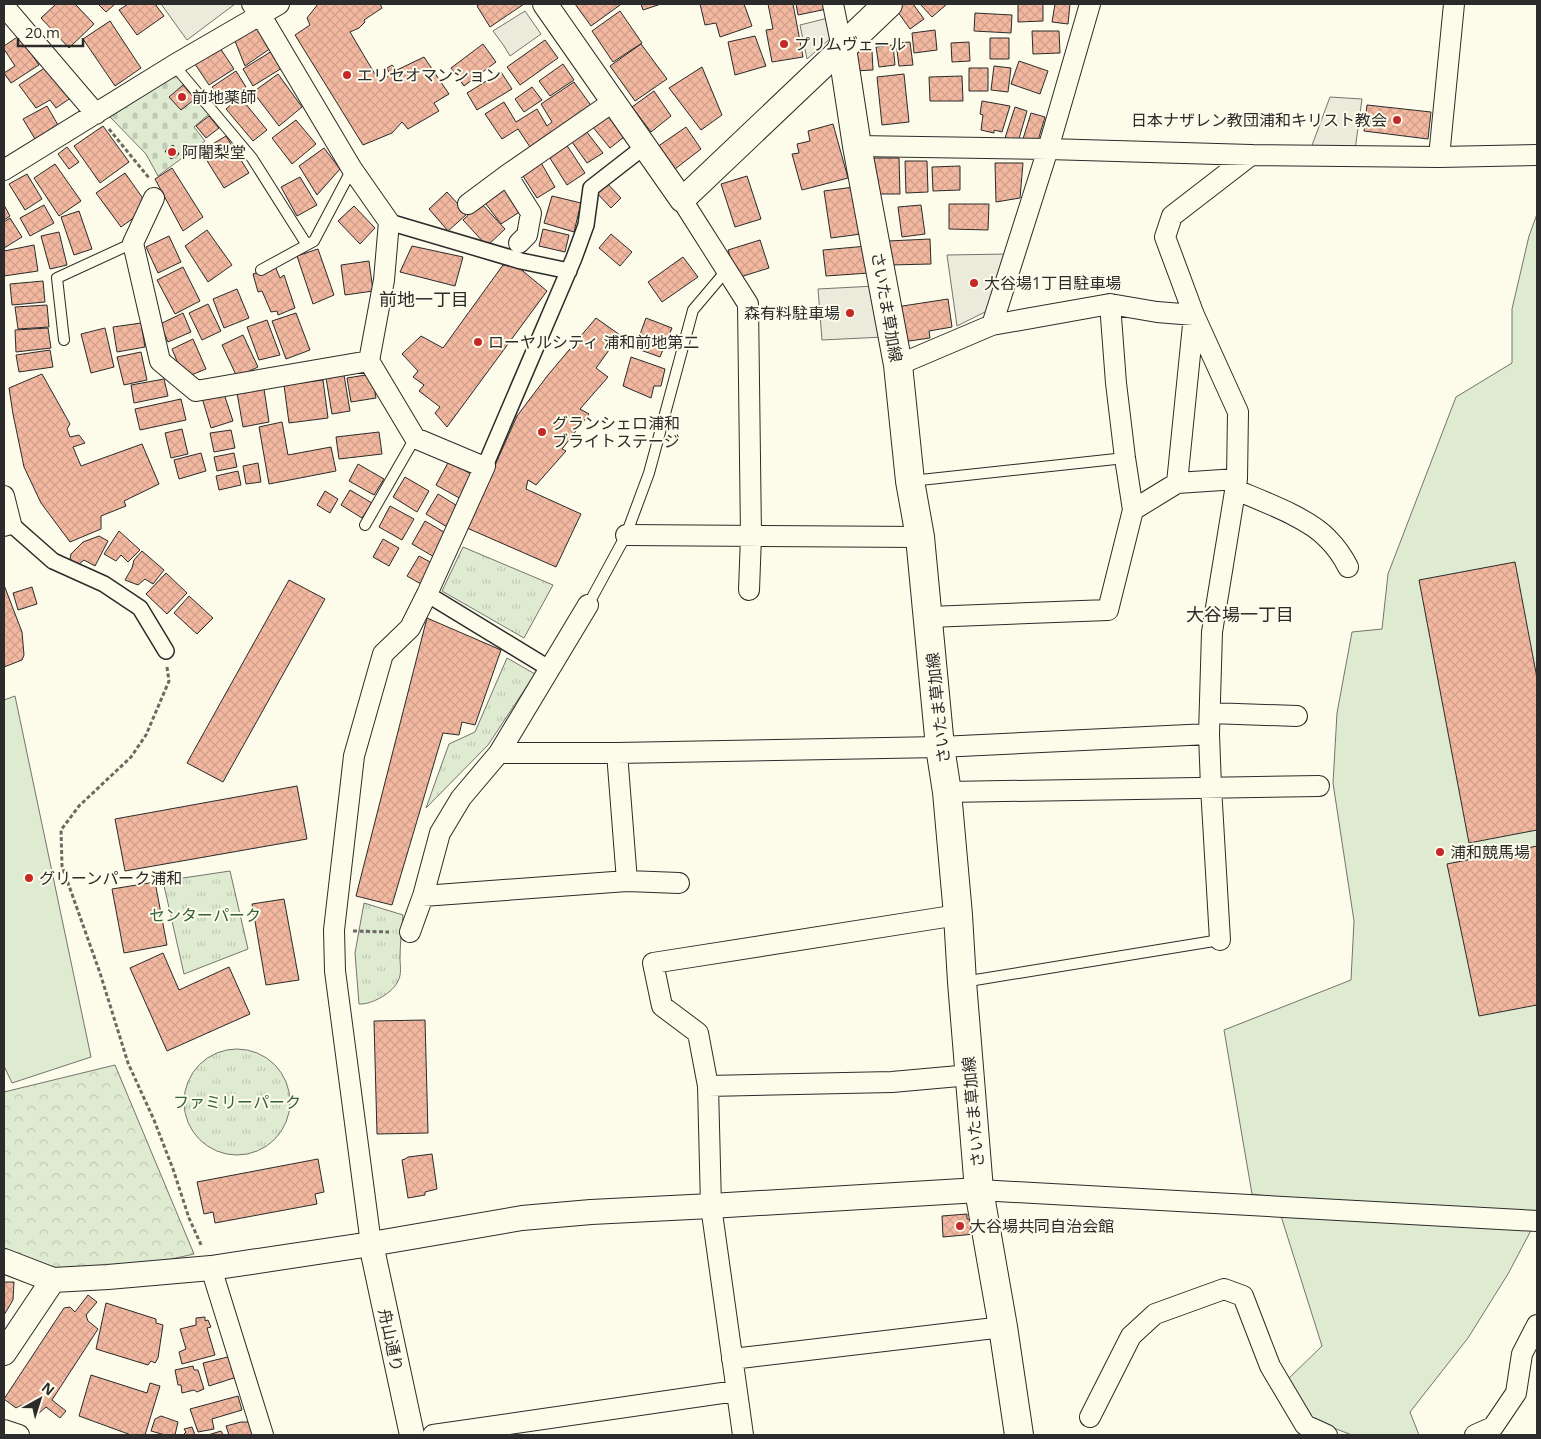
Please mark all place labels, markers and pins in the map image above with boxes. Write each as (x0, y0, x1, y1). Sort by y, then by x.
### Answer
place label: プリムヴェール (794, 33, 906, 55)
marker: プリムヴェール (778, 38, 790, 50)
place label: エリセオマンション (357, 64, 501, 86)
marker: エリセオマンション (341, 69, 353, 81)
place label: 前地薬師 (192, 86, 256, 108)
marker: 前地薬師 (176, 91, 188, 103)
place label: 日本ナザレン教団浦和キリスト教会 (1131, 109, 1387, 131)
marker: 日本ナザレン教団浦和キリスト教会 (1391, 114, 1403, 126)
place label: 阿闍梨堂 (182, 141, 246, 163)
marker: 阿闍梨堂 (166, 146, 178, 158)
place label: 大谷場1丁目駐車場 (984, 272, 1121, 294)
marker: 大谷場1丁目駐車場 (968, 277, 980, 289)
place label: 森有料駐車場 (744, 302, 840, 324)
marker: 森有料駐車場 (844, 307, 856, 319)
place label: ローヤルシティ 浦和前地第二 (488, 331, 699, 353)
marker: ローヤルシティ 浦和前地第二 (472, 336, 484, 348)
place label: グランシェロ浦和 ブライトステージ (552, 412, 680, 452)
marker: グランシェロ浦和 ブライトステージ (536, 426, 548, 438)
place label: 浦和競馬場 (1450, 841, 1530, 863)
marker: 浦和競馬場 (1434, 846, 1446, 858)
place label: グリーンパーク浦和 (39, 867, 182, 889)
marker: グリーンパーク浦和 (23, 872, 35, 884)
place label: 大谷場共同自治会館 (970, 1215, 1114, 1237)
marker: 大谷場共同自治会館 (954, 1220, 966, 1232)

